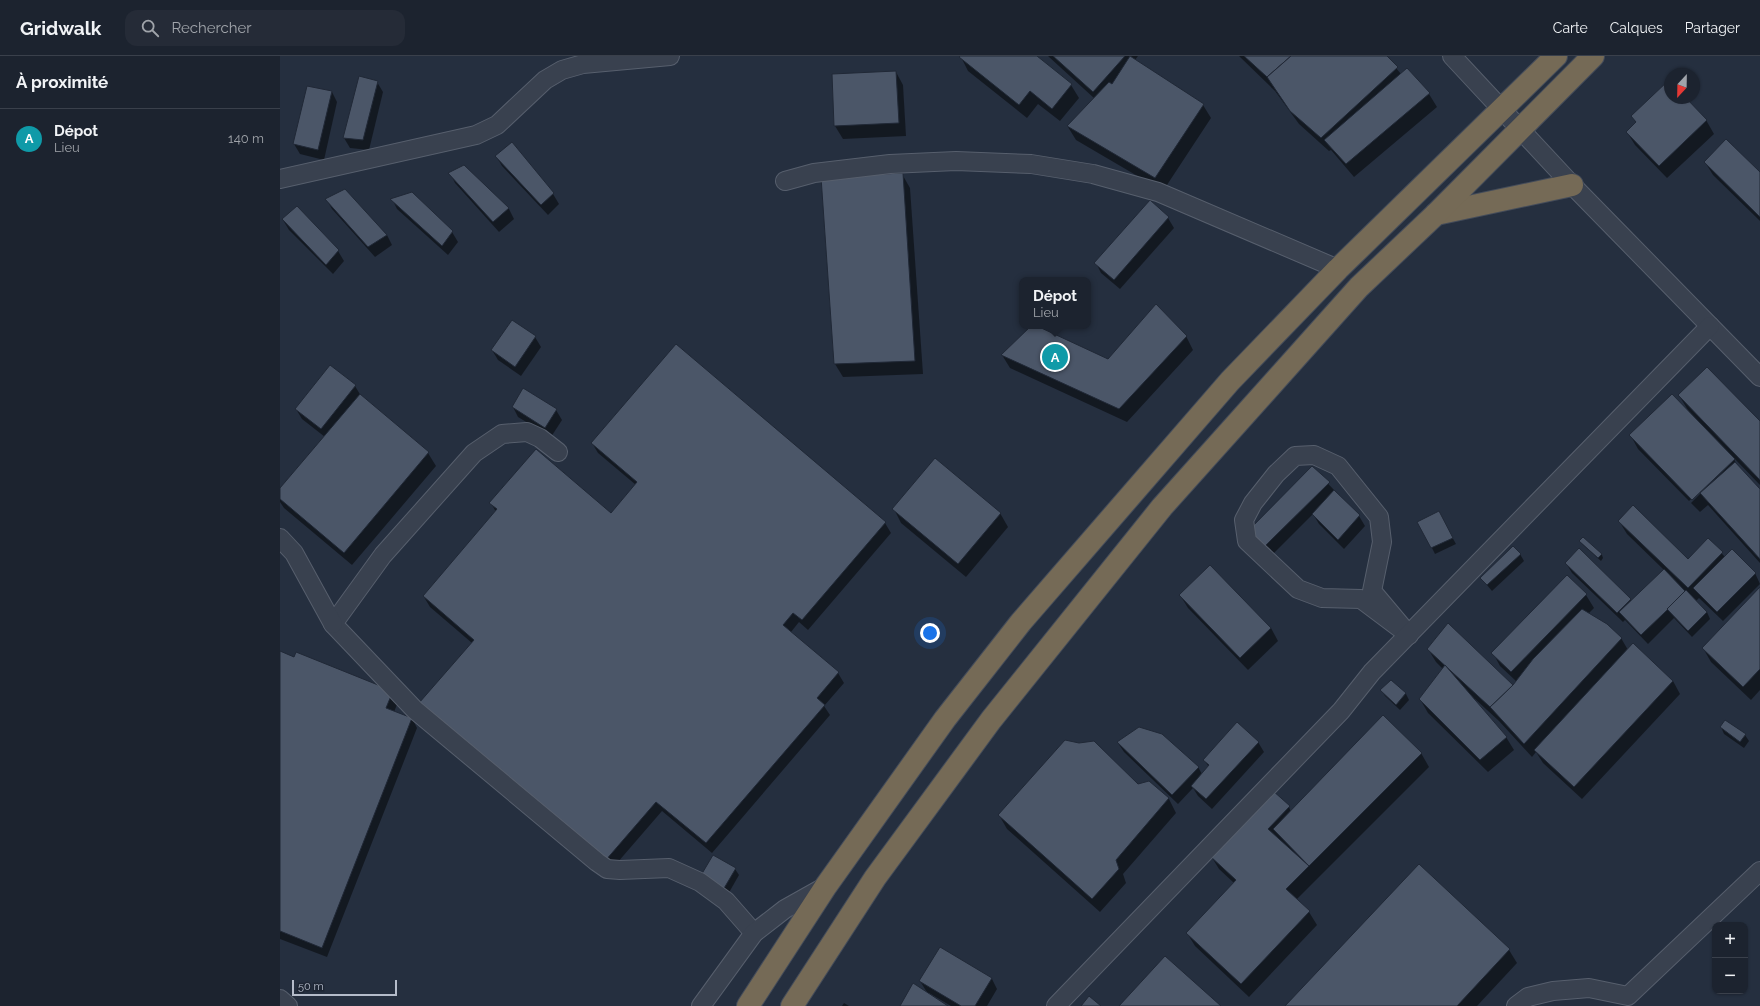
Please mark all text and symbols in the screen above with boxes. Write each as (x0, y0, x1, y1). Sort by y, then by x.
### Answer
search box (125, 10, 405, 46)
text: Gridwalk (20, 17, 101, 39)
icon: search (139, 17, 161, 39)
text: Rechercher (171, 19, 252, 37)
text: Carte (1553, 20, 1588, 36)
text: Calques (1610, 20, 1663, 36)
text: Partager (1685, 20, 1740, 36)
north arrow (1664, 68, 1700, 104)
text: À proximité (16, 72, 108, 92)
text: Dépot (54, 122, 98, 140)
text: A (25, 131, 33, 146)
text: 140 m (228, 131, 264, 146)
text: Lieu (54, 140, 80, 155)
popup (1019, 277, 1091, 329)
text: Dépot (1033, 287, 1077, 305)
text: Lieu (1033, 305, 1059, 320)
pin: A (1042, 342, 1068, 372)
your location (920, 623, 940, 643)
map controls (1712, 922, 1748, 994)
button: + (1712, 922, 1748, 958)
button: − (1712, 958, 1748, 994)
scale bar (292, 978, 397, 997)
text: 50 m (298, 980, 324, 993)

